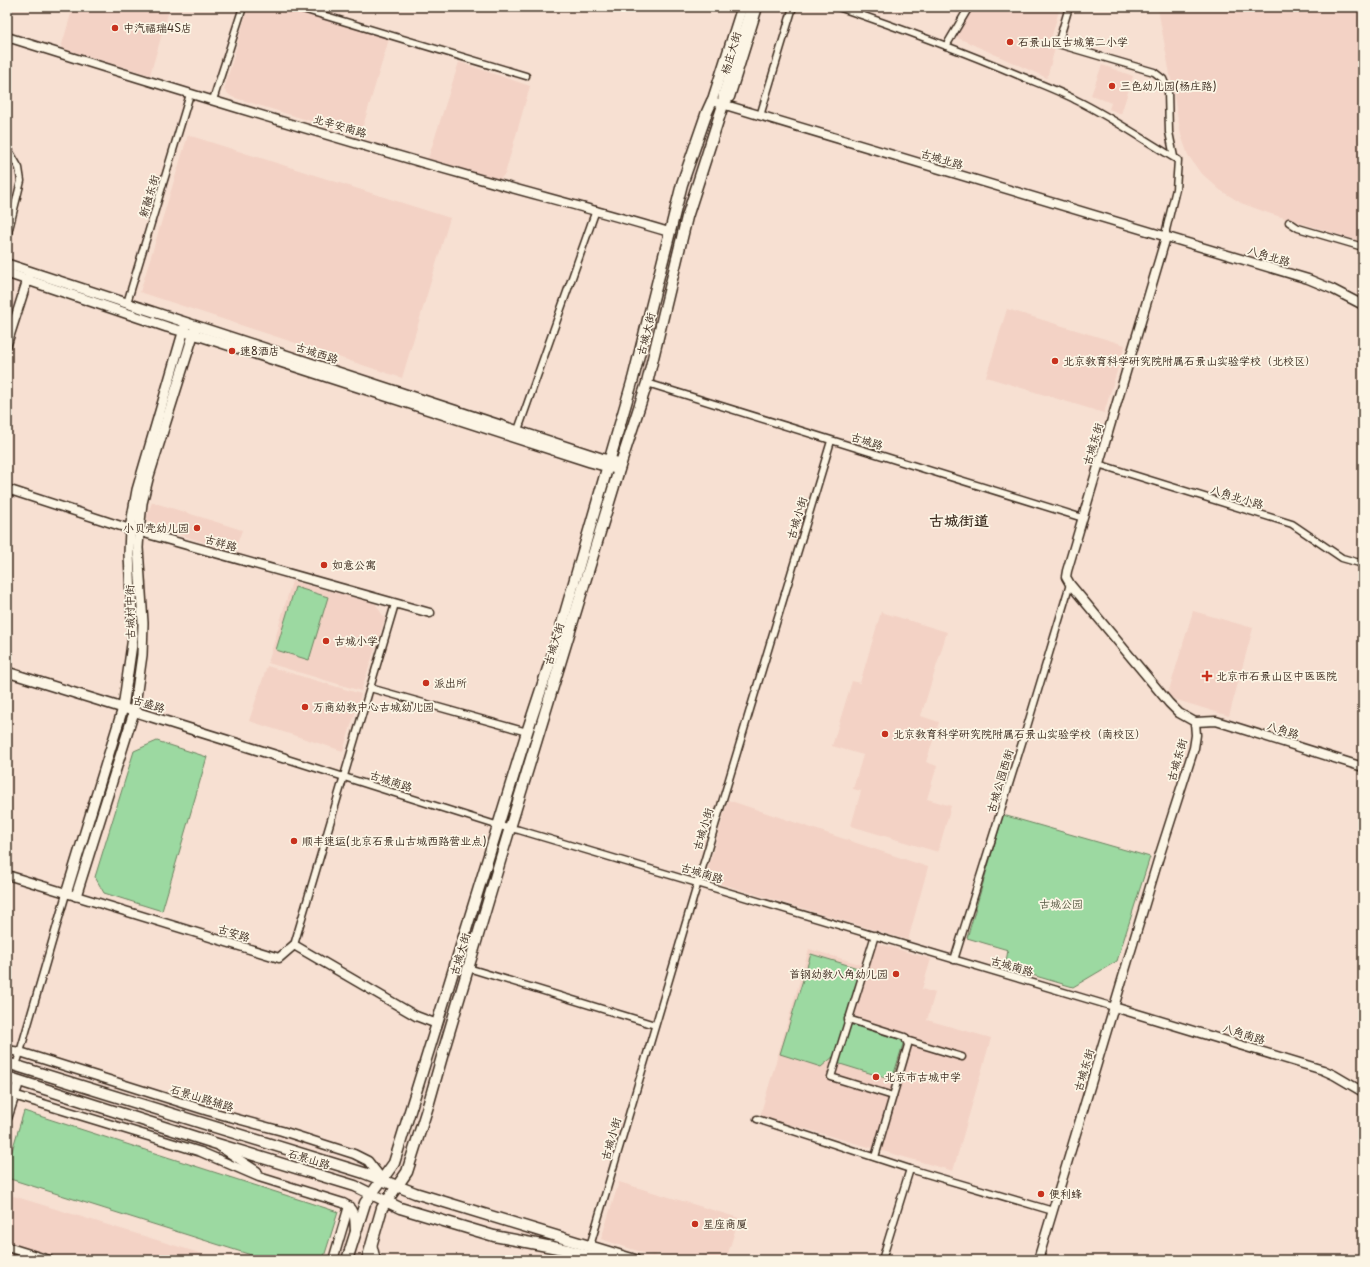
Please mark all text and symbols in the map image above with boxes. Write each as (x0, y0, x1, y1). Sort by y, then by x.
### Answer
place label: 中汽福瑞4S店 (123, 19, 192, 36)
marker: 中汽福瑞4S店 (110, 23, 120, 33)
street label: 杨庄大街 (716, 28, 745, 76)
place label: 石景山区古城第二小学 (1018, 33, 1128, 50)
marker: 石景山区古城第二小学 (1005, 37, 1015, 47)
place label: 三色幼儿园(杨庄路) (1120, 77, 1217, 94)
marker: 三色幼儿园(杨庄路) (1107, 81, 1117, 91)
street label: 北辛安南路 (311, 110, 369, 141)
street label: 古城北路 (919, 144, 966, 173)
street label: 新融东街 (134, 171, 163, 219)
street label: 八角北路 (1246, 241, 1293, 270)
street label: 古城大街 (632, 310, 659, 357)
street label: 古城西路 (294, 338, 341, 367)
place label: 速8酒店 (240, 342, 280, 359)
marker: 速8酒店 (227, 346, 237, 356)
place label: 北京教育科学研究院附属石景山实验学校（北校区） (1063, 352, 1316, 369)
marker: 北京教育科学研究院附属石景山实验学校（北校区） (1050, 356, 1060, 366)
street label: 古城东街 (1078, 419, 1107, 467)
street label: 古城路 (849, 428, 885, 453)
street label: 八角北小路 (1208, 480, 1266, 513)
street label: 古城小街 (782, 493, 811, 541)
district label: 古城街道 (929, 508, 989, 531)
place label: 小贝壳幼儿园 (123, 519, 189, 536)
marker: 小贝壳幼儿园 (192, 523, 202, 533)
street label: 古祥路 (203, 530, 239, 555)
place label: 如意公寓 (332, 556, 376, 573)
marker: 如意公寓 (319, 560, 329, 570)
street label: 古城村中街 (121, 583, 138, 640)
street label: 古城大街 (539, 619, 568, 667)
place label: 古城小学 (334, 632, 378, 649)
marker: 古城小学 (321, 636, 331, 646)
place label: 北京市石景山区中医医院 (1216, 667, 1337, 684)
marker: 北京市石景山区中医医院 (1201, 670, 1213, 682)
place label: 派出所 (434, 674, 467, 691)
marker: 派出所 (421, 678, 431, 688)
street label: 古盛路 (131, 691, 167, 716)
place label: 万商幼教中心古城幼儿园 (313, 698, 434, 715)
marker: 万商幼教中心古城幼儿园 (300, 702, 310, 712)
street label: 八角路 (1265, 717, 1301, 742)
place label: 北京教育科学研究院附属石景山实验学校（南校区） (893, 725, 1146, 742)
marker: 北京教育科学研究院附属石景山实验学校（南校区） (880, 729, 890, 739)
street label: 古城东街 (1162, 735, 1191, 783)
street label: 古城公园西街 (982, 746, 1018, 815)
street label: 古城南路 (368, 766, 415, 795)
street label: 古城小街 (688, 804, 717, 852)
place label: 顺丰速运(北京石景山古城西路营业点) (302, 832, 487, 849)
marker: 顺丰速运(北京石景山古城西路营业点) (289, 836, 299, 846)
street label: 古城南路 (679, 858, 726, 887)
park label: 古城公园 (1039, 895, 1083, 912)
street label: 古安路 (216, 920, 252, 945)
street label: 古城大街 (445, 929, 474, 977)
street label: 古城南路 (989, 951, 1036, 980)
place label: 首钢幼教八角幼儿园 (789, 965, 888, 982)
marker: 首钢幼教八角幼儿园 (891, 969, 901, 979)
street label: 八角南路 (1221, 1019, 1268, 1048)
street label: 古城东街 (1069, 1045, 1098, 1093)
place label: 北京市古城中学 (884, 1068, 961, 1085)
marker: 北京市古城中学 (871, 1072, 881, 1082)
street label: 石景山路辅路 (168, 1080, 236, 1115)
street label: 古城小街 (596, 1114, 625, 1162)
street label: 石景山路 (286, 1144, 333, 1173)
place label: 便利蜂 (1049, 1185, 1082, 1202)
marker: 便利蜂 (1036, 1189, 1046, 1199)
place label: 星座商厦 (703, 1215, 747, 1232)
marker: 星座商厦 (690, 1219, 700, 1229)

